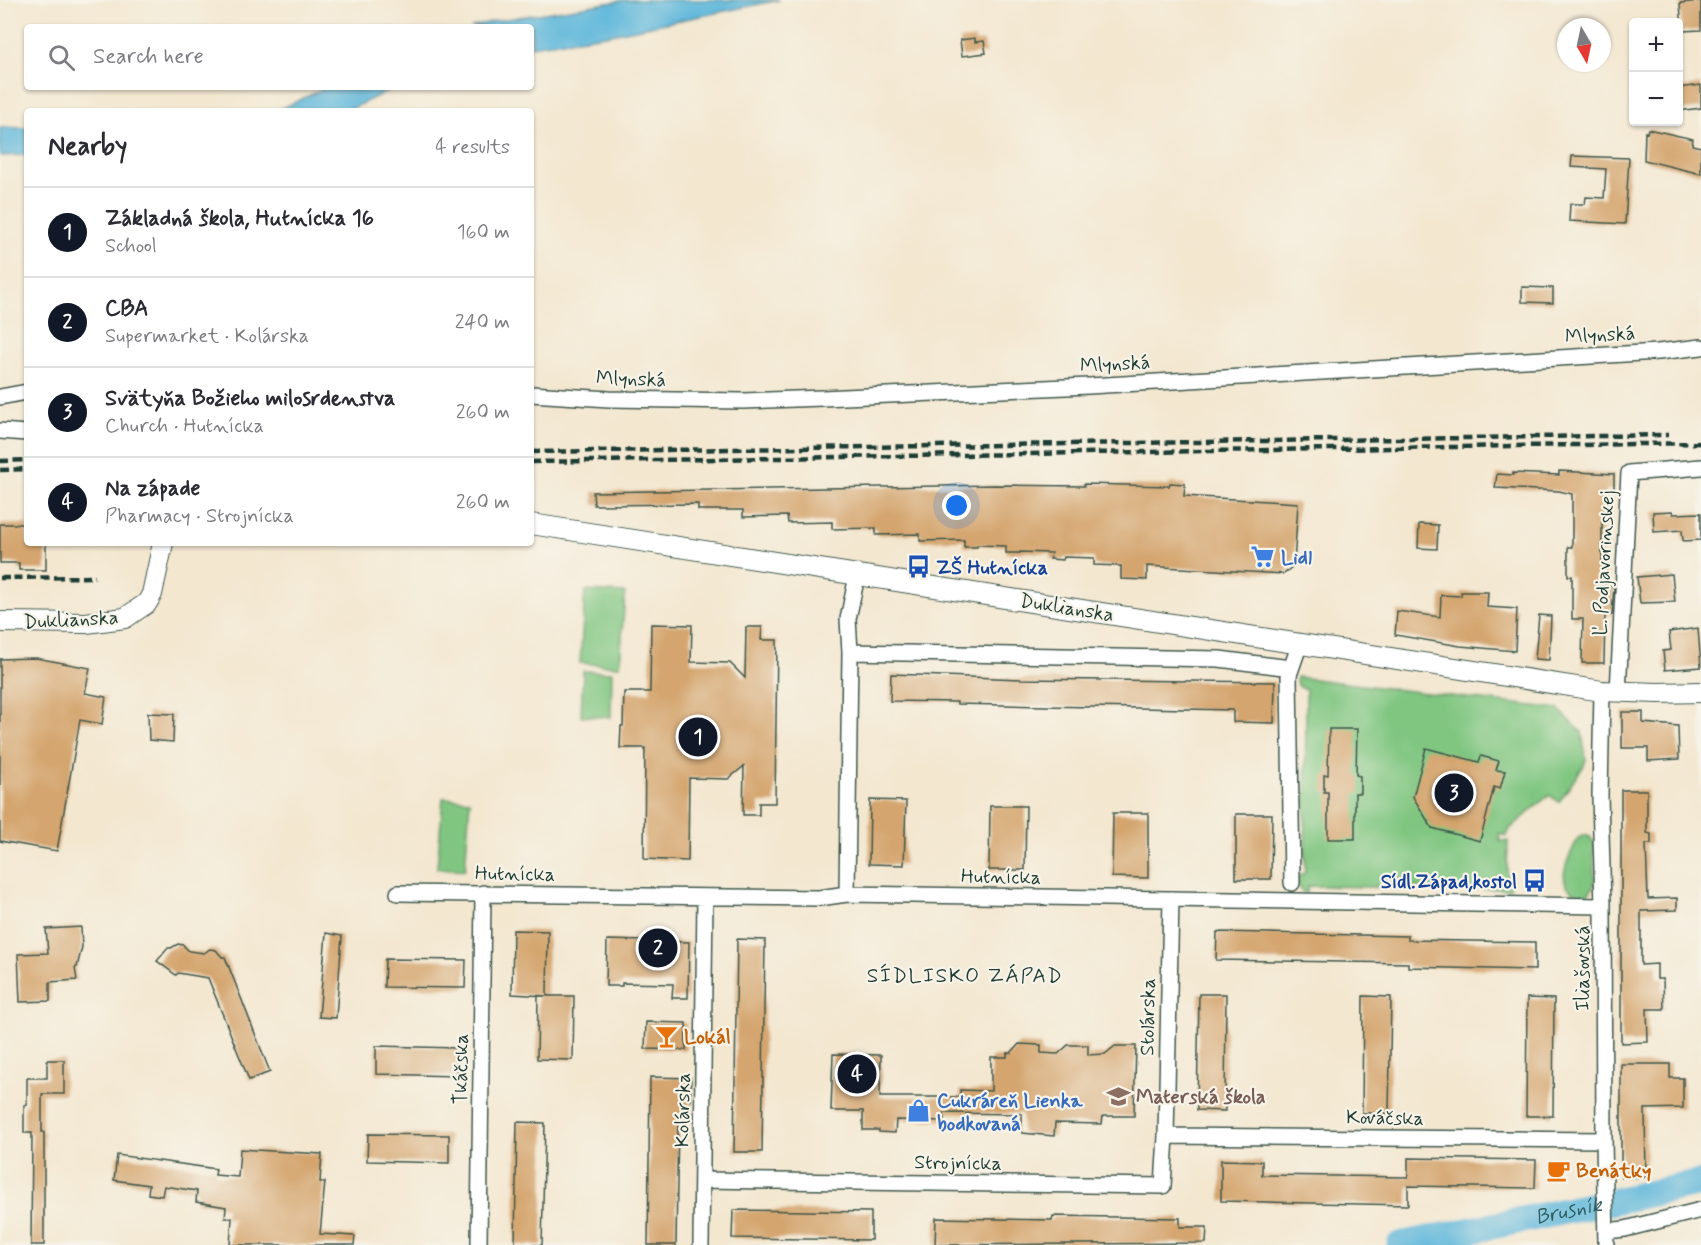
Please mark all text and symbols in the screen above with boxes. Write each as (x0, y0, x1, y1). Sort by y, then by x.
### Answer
north arrow (1557, 18, 1611, 72)
map controls (1629, 18, 1683, 126)
button: + (1629, 18, 1683, 72)
search box (24, 24, 534, 90)
icon: search (45, 41, 78, 74)
text: Search here (93, 43, 204, 71)
button: − (1629, 72, 1683, 126)
text: Nearby (48, 130, 127, 164)
text: 4 results (435, 134, 510, 161)
text: Základná škola, Hutnícka 16 (105, 205, 374, 233)
text: 1 (63, 219, 72, 246)
text: 160 m (457, 219, 510, 246)
text: School (105, 233, 157, 260)
text: CBA (105, 295, 148, 323)
text: 2 (63, 309, 72, 336)
text: 240 m (455, 309, 510, 336)
street label: Mlynská (1564, 320, 1636, 351)
text: Supermarket · Kolárska (105, 323, 309, 350)
street label: Mlynská (1079, 349, 1151, 380)
street label: Mlynská (595, 365, 666, 394)
text: Svätyňa Božieho milosrdenstva (105, 385, 395, 413)
text: 3 (63, 399, 72, 426)
text: 260 m (456, 399, 510, 426)
text: Church · Hutnícka (105, 413, 264, 440)
text: Na západe (105, 475, 200, 503)
text: 4 (62, 489, 73, 516)
text: 260 m (456, 489, 510, 516)
street label: Ľ. Podjavorinskej (1587, 490, 1622, 636)
your location (942, 491, 971, 520)
text: Pharmacy · Strojnícka (105, 503, 294, 530)
supermarket icon: Lidl (1250, 544, 1276, 570)
place label: Lidl (1281, 545, 1312, 572)
bus stop icon: ZŠ Hutnícka (905, 554, 931, 580)
place label: ZŠ Hutnícka (936, 555, 1048, 582)
street label: Duklianska (1018, 588, 1116, 629)
street label: Duklianska (23, 605, 119, 636)
pin: 1 (678, 714, 718, 760)
pin: 3 (1434, 770, 1474, 816)
street label: Hutnícka (475, 860, 555, 889)
street label: Hutnícka (961, 863, 1041, 892)
bus stop icon: Sídl.Západ,kostol (1522, 868, 1548, 894)
place label: Sídl.Západ,kostol (1381, 869, 1517, 896)
street label: Iliašovská (1570, 925, 1597, 1011)
pin: 2 (638, 926, 678, 970)
district label: SÍDLISKO ZÁPAD (867, 962, 1063, 990)
street label: Stolárska (1134, 978, 1163, 1056)
bar icon: Lokál (653, 1023, 679, 1049)
place label: Lokál (684, 1024, 731, 1051)
street label: Tkáčska (447, 1033, 476, 1105)
pin: 4 (838, 1052, 876, 1096)
street label: Kolárska (669, 1072, 698, 1148)
school or university icon: Materská škola (1105, 1083, 1131, 1109)
place label: Materská škola (1136, 1084, 1266, 1111)
place label: Cukráreň Lienka bodkovaná (937, 1088, 1084, 1138)
shop icon: Cukráreň Lienka bodkovaná (906, 1098, 932, 1124)
street label: Kováčska (1346, 1104, 1424, 1133)
street label: Strojnícka (914, 1149, 1002, 1178)
cafe icon: Benátky (1545, 1157, 1571, 1183)
place label: Benátky (1576, 1158, 1652, 1185)
water label: Brusník (1533, 1190, 1606, 1232)

